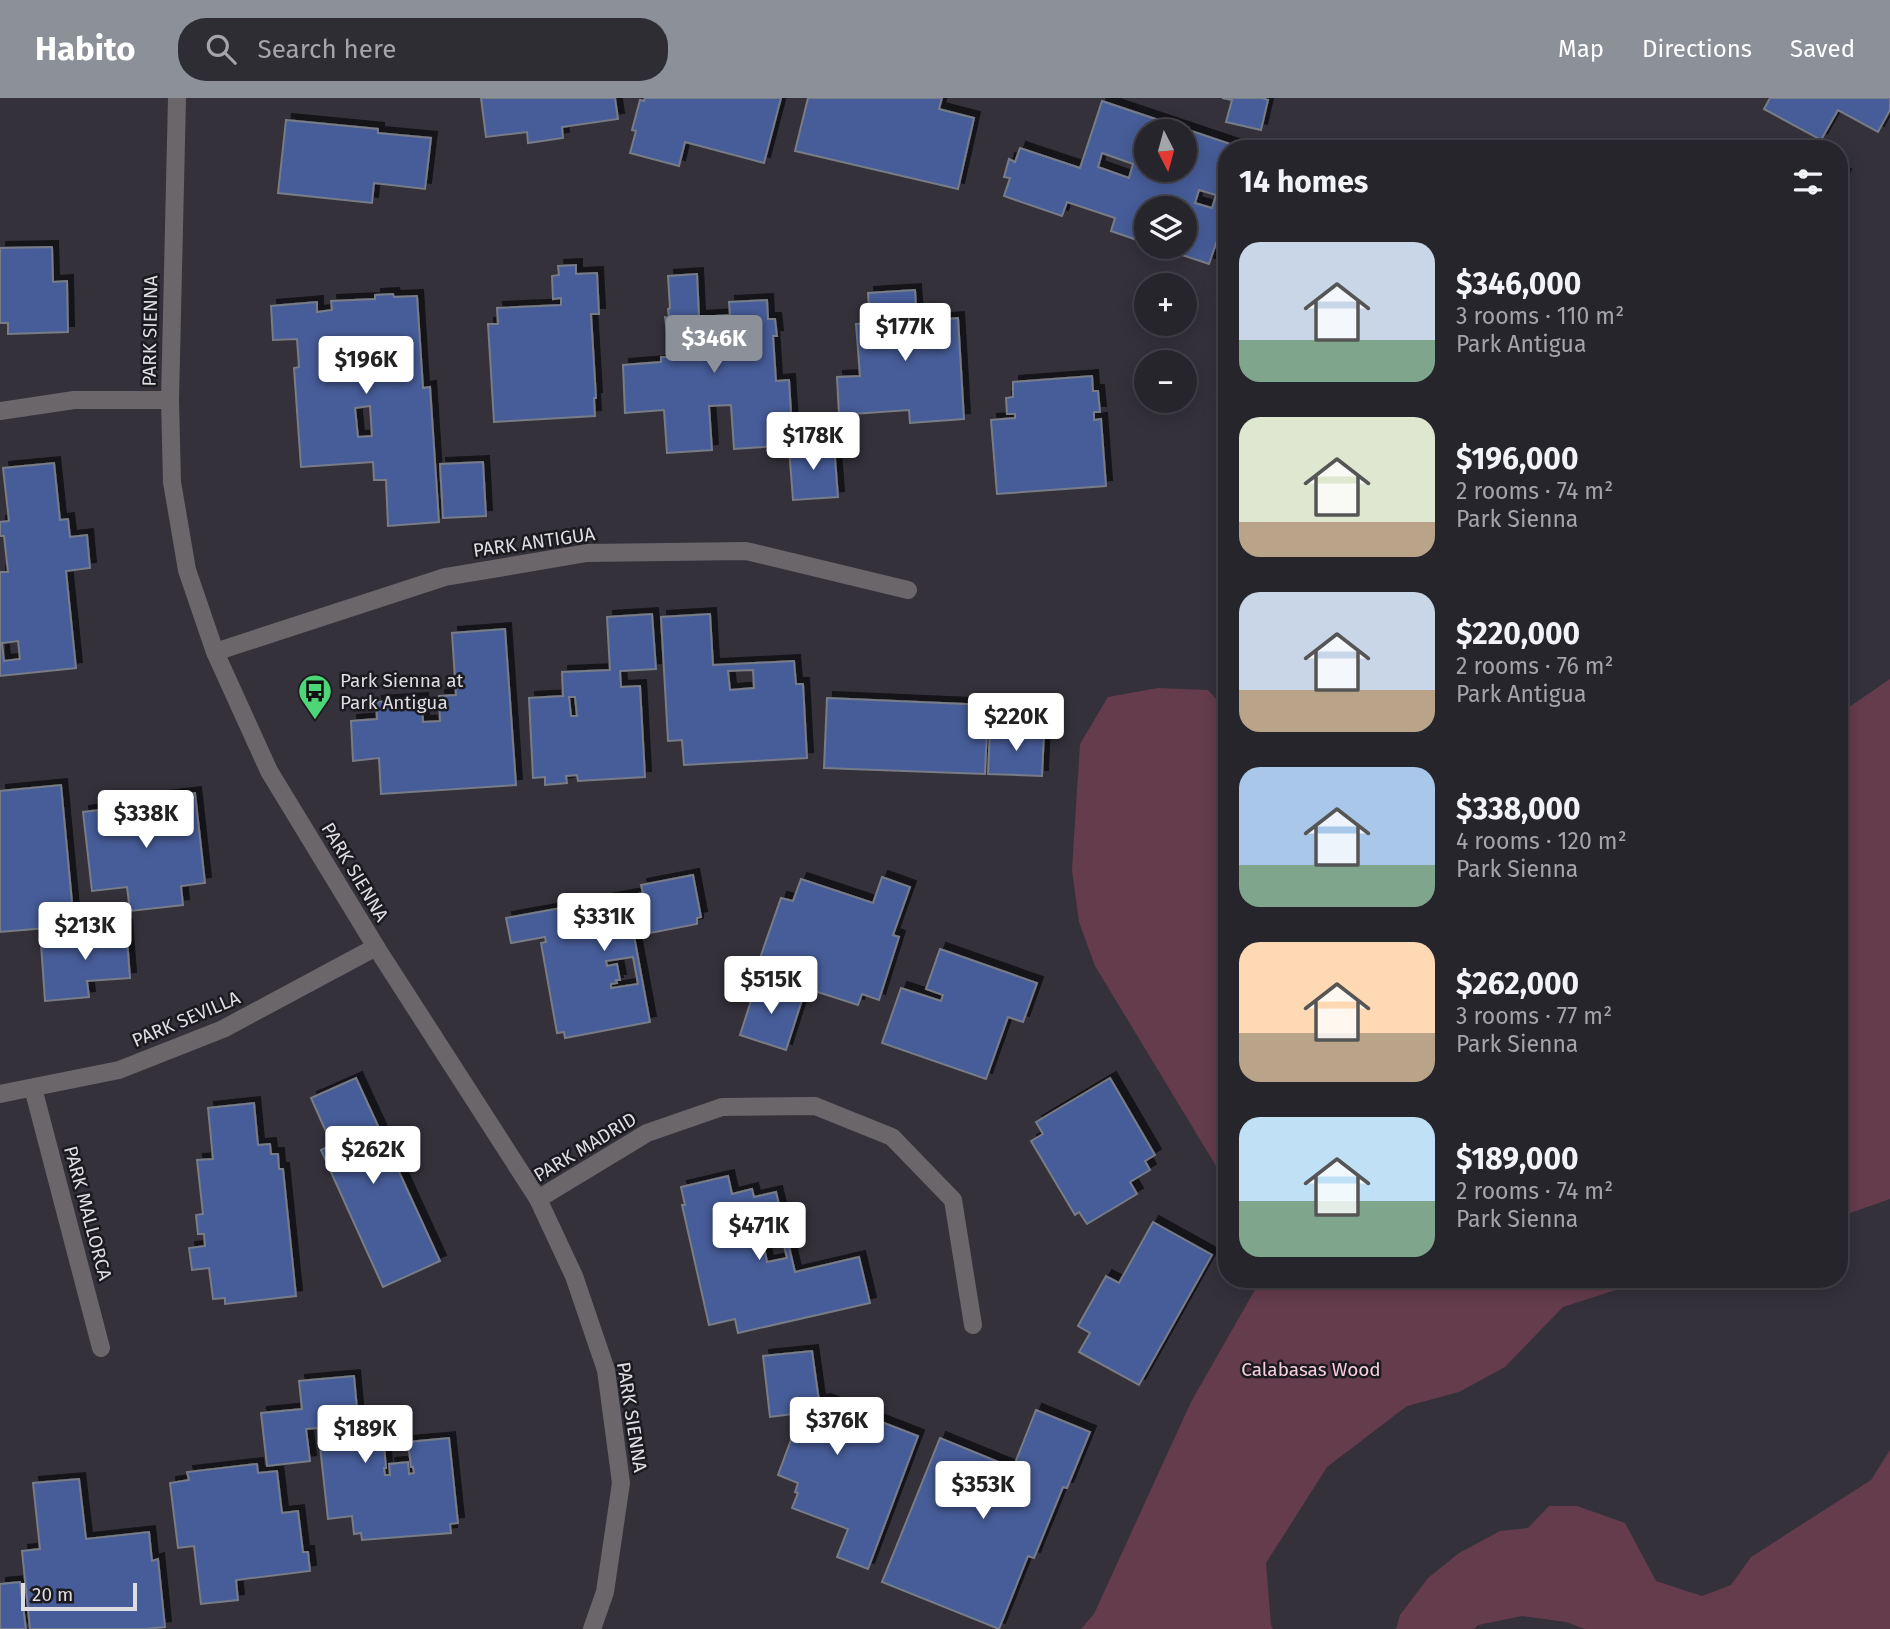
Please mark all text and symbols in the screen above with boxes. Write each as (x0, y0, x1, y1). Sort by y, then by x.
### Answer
search box (178, 18, 668, 81)
text: Habito (35, 29, 136, 69)
icon: search (202, 30, 240, 68)
text: Search here (258, 34, 396, 65)
text: Map (1558, 35, 1604, 63)
text: Directions (1642, 35, 1752, 63)
text: Saved (1790, 35, 1855, 63)
north arrow (1134, 119, 1197, 182)
map controls (1134, 119, 1197, 413)
icon: filters (1789, 163, 1827, 201)
text: 14 homes (1239, 164, 1368, 200)
button: layers (1134, 196, 1197, 259)
text: $346,000 (1456, 266, 1581, 302)
icon: home (1295, 270, 1379, 354)
button: + (1134, 273, 1197, 336)
street label: PARK SIENNA (138, 275, 162, 387)
text: 3 rooms · 110 m² (1456, 302, 1624, 330)
pin: $177K (856, 303, 954, 363)
text: $177K (876, 312, 934, 340)
pin: $346K (665, 316, 763, 375)
text: $346K (681, 324, 747, 352)
text: Park Antigua (1456, 330, 1586, 358)
pin: $196K (317, 336, 415, 396)
text: $196K (335, 345, 397, 373)
button: − (1134, 350, 1197, 413)
pin: $178K (764, 412, 862, 472)
text: $178K (783, 421, 843, 449)
text: $196,000 (1456, 441, 1578, 477)
icon: home (1295, 445, 1379, 529)
text: 2 rooms · 74 m² (1456, 477, 1613, 505)
text: Park Sienna (1456, 505, 1578, 533)
street label: PARK ANTIGUA (471, 522, 597, 562)
text: $220,000 (1456, 616, 1580, 652)
icon: home (1295, 620, 1379, 704)
text: 2 rooms · 76 m² (1456, 652, 1614, 680)
place label: Park Sienna at Park Antigua (340, 669, 463, 714)
bus stop icon: Park Sienna at Park Antigua (296, 672, 334, 721)
text: Park Antigua (1456, 680, 1586, 708)
pin: $220K (967, 694, 1065, 753)
text: $220K (984, 702, 1048, 730)
pin: $338K (97, 790, 195, 850)
text: $338,000 (1456, 791, 1581, 827)
icon: home (1295, 795, 1379, 879)
text: $338K (114, 799, 178, 827)
street label: PARK SIENNA (316, 818, 394, 926)
text: 4 rooms · 120 m² (1456, 827, 1627, 855)
text: Park Sienna (1456, 855, 1578, 883)
pin: $331K (555, 894, 653, 953)
pin: $213K (36, 902, 134, 962)
text: $331K (573, 902, 635, 930)
text: $213K (55, 911, 115, 939)
pin: $515K (722, 956, 820, 1016)
text: $515K (740, 965, 802, 993)
text: $262,000 (1456, 966, 1579, 1002)
icon: home (1295, 970, 1379, 1054)
street label: PARK SEVILLA (129, 986, 244, 1052)
text: 3 rooms · 77 m² (1456, 1002, 1612, 1030)
text: Park Sienna (1456, 1030, 1578, 1058)
street label: PARK MADRID (529, 1107, 641, 1187)
pin: $262K (324, 1126, 422, 1186)
text: $262K (341, 1135, 405, 1163)
text: $189,000 (1456, 1141, 1579, 1177)
street label: PARK MALLORCA (59, 1143, 117, 1283)
icon: home (1295, 1145, 1379, 1229)
text: 2 rooms · 74 m² (1456, 1177, 1613, 1205)
pin: $471K (710, 1202, 808, 1262)
text: Park Sienna (1456, 1205, 1578, 1233)
text: $471K (729, 1211, 789, 1239)
park label: Calabasas Wood (1241, 1358, 1381, 1381)
street label: PARK SIENNA (612, 1360, 652, 1474)
pin: $376K (788, 1398, 886, 1457)
pin: $189K (316, 1406, 414, 1465)
text: $376K (806, 1406, 868, 1434)
text: $189K (334, 1414, 396, 1442)
pin: $353K (934, 1462, 1032, 1521)
text: $353K (951, 1470, 1015, 1498)
scale bar (21, 1580, 136, 1612)
text: 20 m (32, 1583, 73, 1606)

